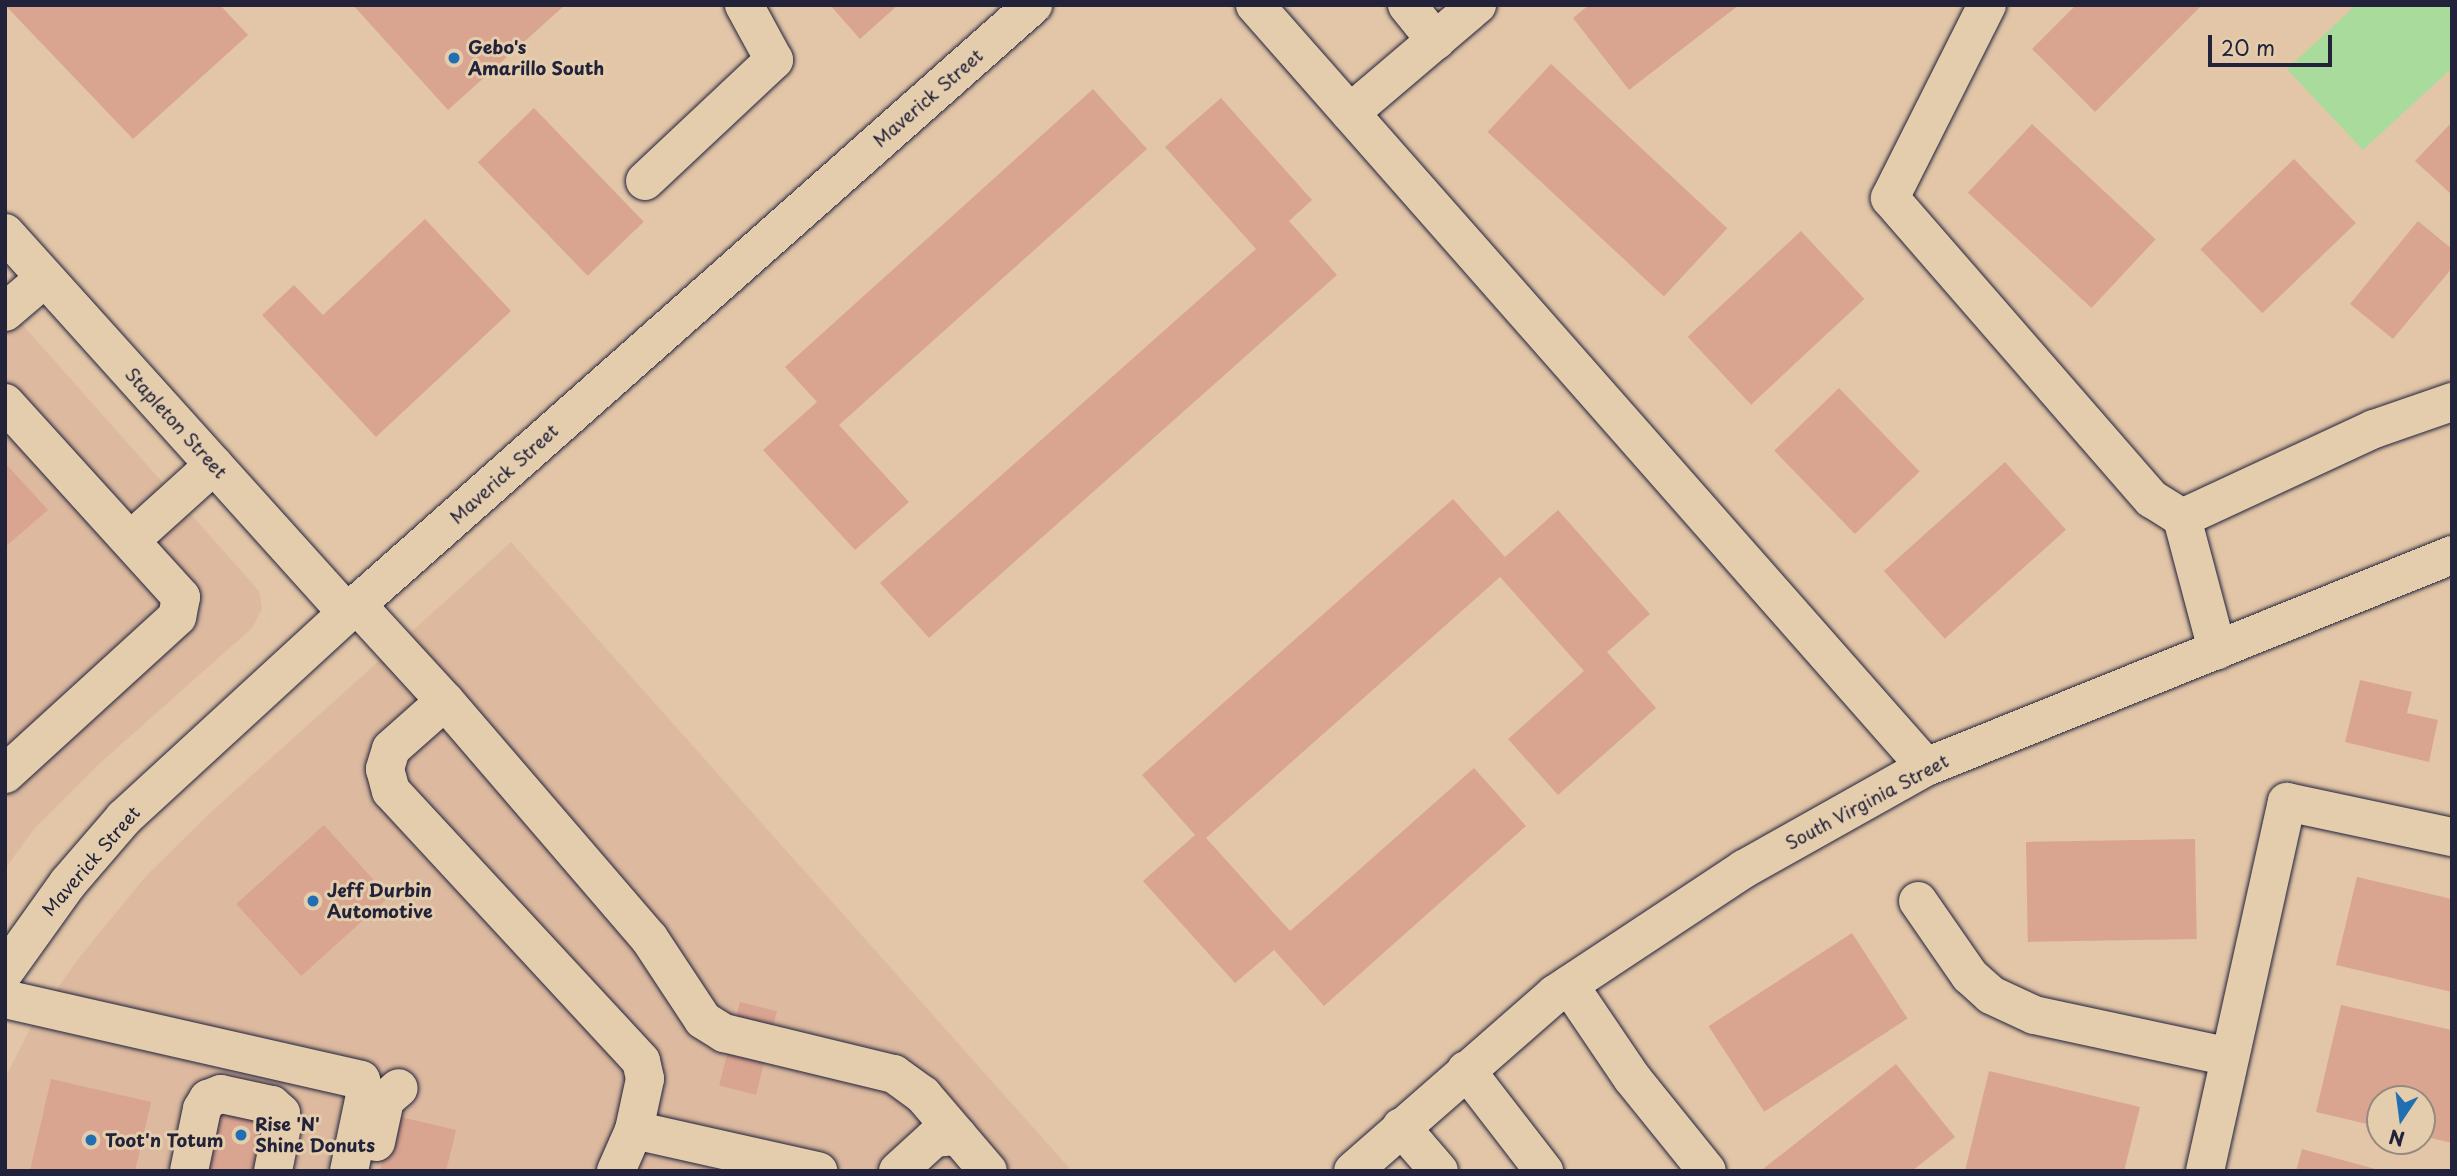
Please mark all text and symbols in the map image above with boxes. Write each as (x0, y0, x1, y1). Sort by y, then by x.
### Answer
scale bar (2212, 21, 2336, 65)
text: 20 m (2221, 31, 2275, 63)
place label: Gebo's Amarillo South (468, 37, 605, 80)
street label: Maverick Street (868, 44, 988, 152)
marker: Gebo's Amarillo South (446, 50, 462, 66)
street label: Stapleton Street (121, 363, 231, 483)
street label: Maverick Street (445, 419, 563, 529)
street label: South Virginia Street (1781, 750, 1953, 854)
street label: Maverick Street (37, 801, 145, 921)
place label: Jeff Durbin Automotive (327, 880, 433, 922)
marker: Jeff Durbin Automotive (305, 893, 321, 909)
north arrow (2366, 1085, 2436, 1155)
place label: Rise 'N' Shine Donuts (255, 1114, 376, 1156)
text: N (2386, 1123, 2407, 1154)
marker: Rise 'N' Shine Donuts (233, 1127, 249, 1143)
place label: Toot'n Totum (105, 1129, 224, 1151)
marker: Toot'n Totum (83, 1132, 99, 1148)

